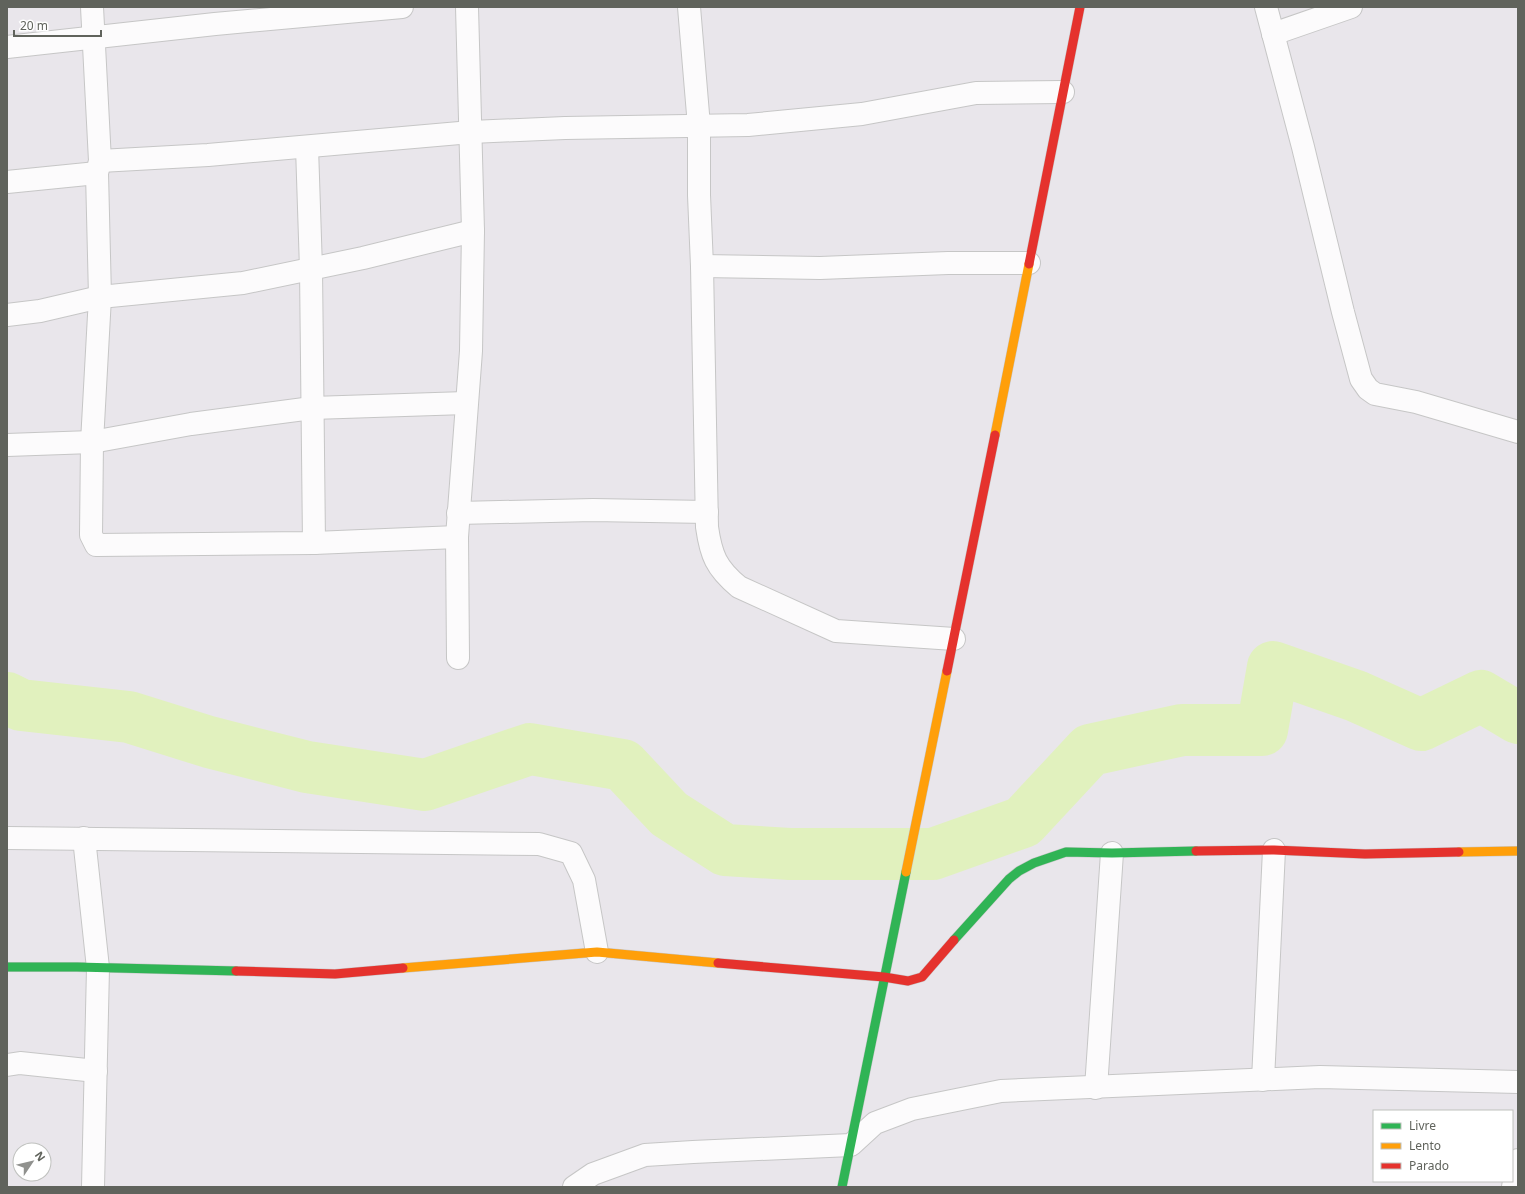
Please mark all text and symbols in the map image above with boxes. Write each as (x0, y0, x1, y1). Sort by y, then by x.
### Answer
scale bar (14, 12, 101, 38)
text: 20 m (20, 17, 48, 34)
legend (1373, 1110, 1513, 1182)
text: Livre (1409, 1117, 1436, 1134)
text: Lento (1409, 1137, 1441, 1154)
north arrow (12, 1142, 52, 1182)
text: N (32, 1148, 49, 1164)
text: Parado (1409, 1157, 1449, 1174)

